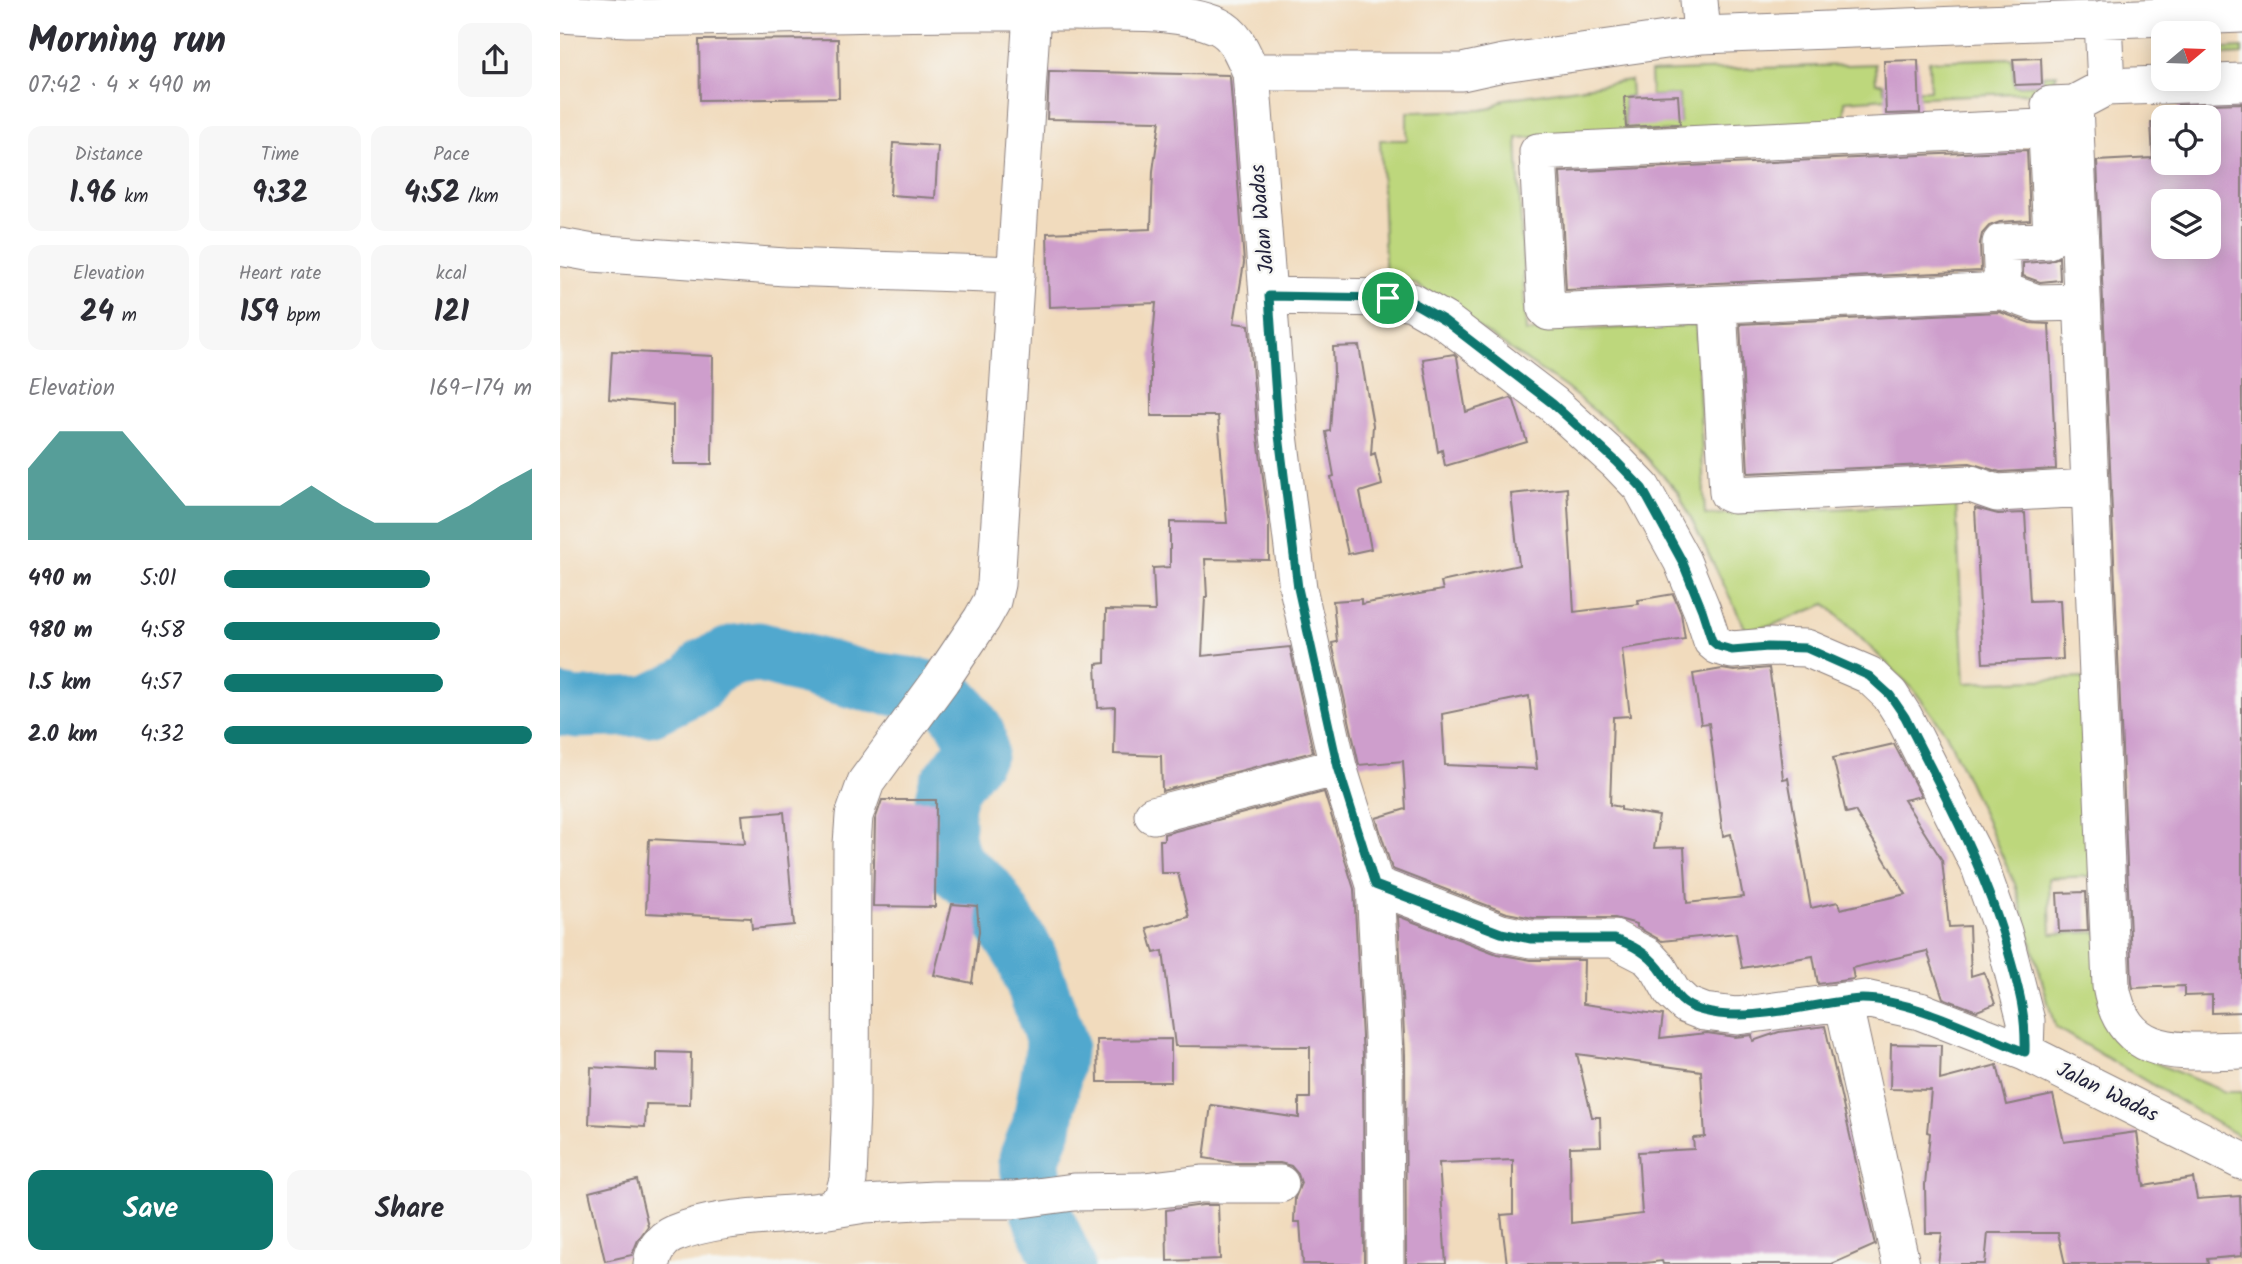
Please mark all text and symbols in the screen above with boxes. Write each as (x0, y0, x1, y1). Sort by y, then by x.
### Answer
text: Morning run (28, 12, 226, 72)
north arrow (2151, 21, 2221, 91)
map controls (2151, 21, 2221, 259)
button: share (458, 23, 532, 97)
text: 07:42 · 4 × 490 m (28, 68, 211, 104)
button: locate (2151, 105, 2221, 175)
text: Distance (75, 140, 143, 170)
text: Time (261, 140, 299, 170)
text: Pace (433, 140, 469, 170)
street label: Jalan Wadas (1242, 163, 1284, 275)
text: 1.96 (69, 170, 117, 218)
text: 9:32 (252, 170, 308, 218)
text: 4:52 (404, 170, 460, 218)
text: km (117, 182, 148, 212)
text: /km (460, 182, 499, 212)
button: layers (2151, 189, 2221, 259)
text: Elevation (73, 259, 145, 289)
text: Heart rate (239, 259, 321, 289)
text: kcal (436, 259, 467, 289)
pin (1358, 268, 1418, 328)
icon: arrive (1369, 279, 1407, 317)
text: 24 (80, 289, 114, 337)
text: 159 (239, 289, 279, 337)
text: 121 (434, 289, 469, 337)
text: m (114, 301, 137, 331)
text: bpm (279, 301, 321, 331)
text: Elevation (28, 371, 115, 407)
text: 169–174 m (429, 371, 532, 407)
text: 490 m (28, 561, 92, 597)
text: 5:01 (140, 561, 177, 597)
text: 980 m (28, 613, 93, 649)
text: 4:58 (140, 613, 185, 649)
text: 1.5 km (28, 665, 91, 701)
text: 4:57 (140, 665, 181, 701)
text: 2.0 km (28, 717, 98, 753)
text: 4:32 (140, 717, 185, 753)
street label: Jalan Wadas (2050, 1054, 2164, 1132)
button: Save (28, 1170, 273, 1250)
button: Share (287, 1170, 532, 1250)

